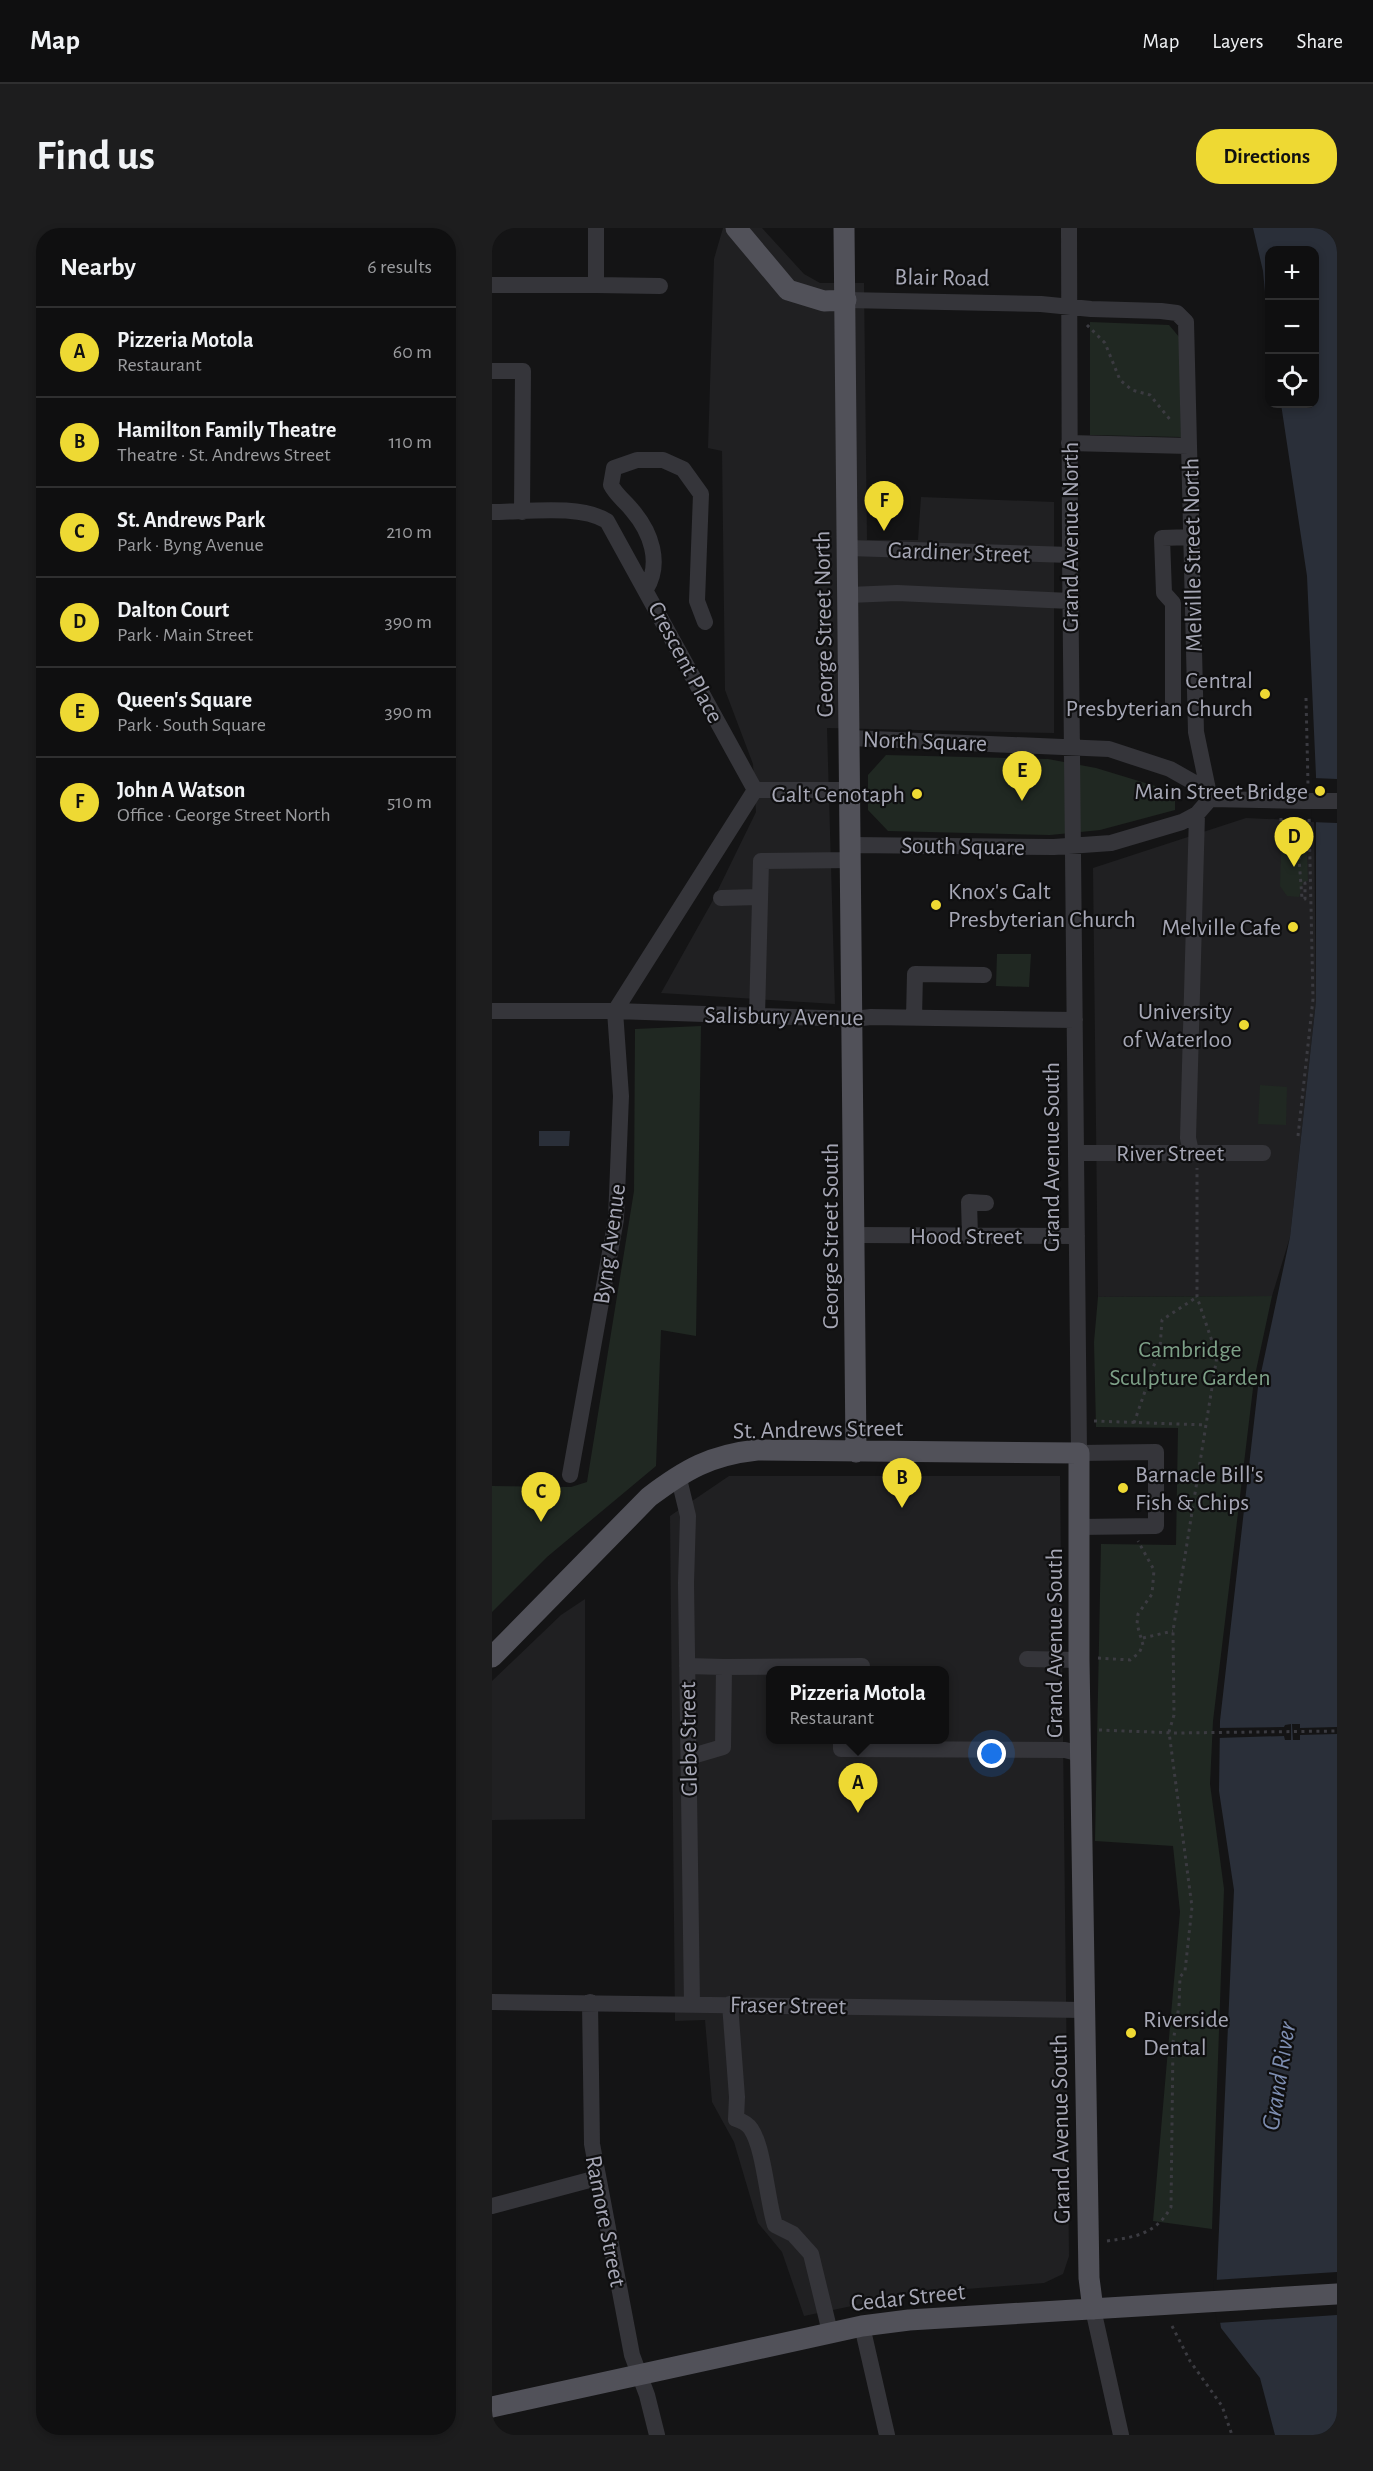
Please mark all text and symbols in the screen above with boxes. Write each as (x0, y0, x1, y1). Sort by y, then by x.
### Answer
text: Map (30, 27, 80, 55)
text: Map (1143, 31, 1179, 52)
text: Layers (1212, 31, 1263, 52)
text: Share (1296, 31, 1343, 52)
button: Directions (1196, 129, 1337, 184)
text: Find us (36, 135, 155, 177)
map controls (1265, 246, 1319, 408)
button: + (1265, 246, 1319, 300)
text: Nearby (60, 254, 136, 280)
text: 6 results (367, 257, 432, 277)
street label: Blair Road (894, 265, 990, 291)
button: − (1265, 300, 1319, 354)
text: Pizzeria Motola (117, 329, 254, 351)
text: A (74, 342, 86, 362)
text: 60 m (393, 342, 432, 362)
button: locate (1265, 354, 1319, 408)
text: Restaurant (117, 355, 202, 375)
text: Hamilton Family Theatre (117, 419, 336, 441)
text: B (74, 432, 85, 452)
text: 110 m (388, 432, 432, 452)
street label: Grand Avenue North (1059, 442, 1083, 632)
text: Theatre · St. Andrews Street (117, 445, 331, 465)
street label: Melville Street North (1179, 458, 1207, 652)
pin: F (864, 482, 904, 531)
text: St. Andrews Park (117, 509, 265, 531)
text: C (74, 522, 85, 542)
text: 210 m (386, 522, 432, 542)
street label: George Street North (810, 530, 838, 718)
text: Park · Byng Avenue (117, 535, 264, 555)
street label: Gardiner Street (887, 539, 1031, 567)
street label: Crescent Place (643, 598, 727, 727)
text: Dalton Court (117, 599, 229, 621)
text: D (73, 612, 86, 632)
text: 390 m (385, 612, 432, 632)
text: Park · Main Street (117, 625, 253, 645)
place label: Central Presbyterian Church (1065, 669, 1253, 721)
marker: Central Presbyterian Church (1258, 687, 1272, 701)
text: Queen's Square (117, 689, 252, 711)
text: E (74, 702, 85, 722)
text: 390 m (385, 702, 432, 722)
text: Park · South Square (117, 715, 266, 735)
street label: North Square (862, 728, 987, 756)
pin: E (1002, 752, 1042, 801)
text: John A Watson (117, 779, 245, 801)
place label: Main Street Bridge (1134, 780, 1308, 804)
place label: Galt Cenotaph (772, 783, 905, 807)
marker: Main Street Bridge (1313, 784, 1327, 798)
marker: Galt Cenotaph (910, 787, 924, 801)
text: F (75, 792, 84, 812)
text: 510 m (387, 792, 432, 812)
text: Office · George Street North (117, 805, 331, 825)
pin: D (1274, 818, 1314, 867)
street label: South Square (901, 834, 1025, 860)
place label: Knox's Galt Presbyterian Church (948, 880, 1136, 932)
marker: Knox's Galt Presbyterian Church (929, 898, 943, 912)
place label: Melville Cafe (1162, 916, 1281, 940)
marker: Melville Cafe (1286, 920, 1300, 934)
place label: University of Waterloo (1123, 1000, 1232, 1052)
street label: Salisbury Avenue (704, 1004, 864, 1030)
marker: University of Waterloo (1237, 1018, 1251, 1032)
street label: Grand Avenue South (1040, 1062, 1064, 1252)
street label: River Street (1116, 1142, 1224, 1166)
street label: George Street South (819, 1143, 843, 1329)
street label: Byng Avenue (590, 1182, 630, 1306)
street label: Hood Street (910, 1225, 1023, 1249)
park label: Cambridge Sculpture Garden (1109, 1338, 1271, 1390)
street label: St. Andrews Street (733, 1417, 904, 1443)
pin: B (882, 1458, 922, 1508)
place label: Barnacle Bill's Fish & Chips (1135, 1463, 1264, 1515)
pin: C (521, 1472, 560, 1522)
marker: Barnacle Bill's Fish & Chips (1116, 1481, 1130, 1495)
street label: Grand Avenue South (1043, 1548, 1067, 1738)
popup (766, 1666, 949, 1744)
street label: Glebe Street (676, 1681, 702, 1797)
text: Pizzeria Motola (789, 1682, 926, 1704)
text: Restaurant (789, 1708, 874, 1728)
your location (977, 1739, 1006, 1768)
pin: A (838, 1764, 878, 1813)
street label: Fraser Street (730, 1993, 847, 2019)
place label: Riverside Dental (1143, 2008, 1229, 2060)
water label: Grand River (1258, 2018, 1301, 2132)
marker: Riverside Dental (1124, 2026, 1138, 2040)
street label: Grand Avenue South (1047, 2034, 1075, 2224)
street label: Ramore Street (580, 2153, 630, 2289)
street label: Cedar Street (850, 2280, 967, 2316)

